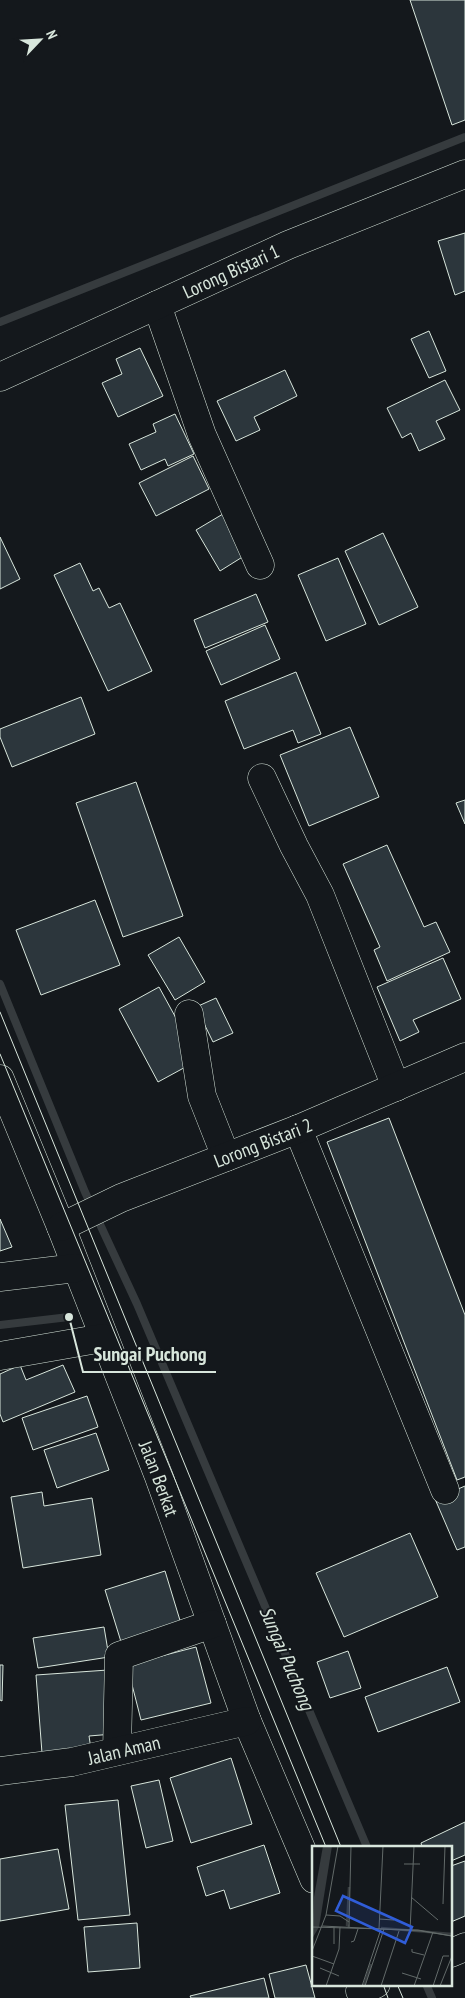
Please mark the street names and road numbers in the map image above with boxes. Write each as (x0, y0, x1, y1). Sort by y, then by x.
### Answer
street label: Lorong Bistari 1 (179, 239, 283, 304)
street label: Lorong Bistari 2 (210, 1112, 316, 1173)
street label: Jalan Berkat (134, 1436, 184, 1520)
street label: Jalan Aman (85, 1730, 163, 1770)

